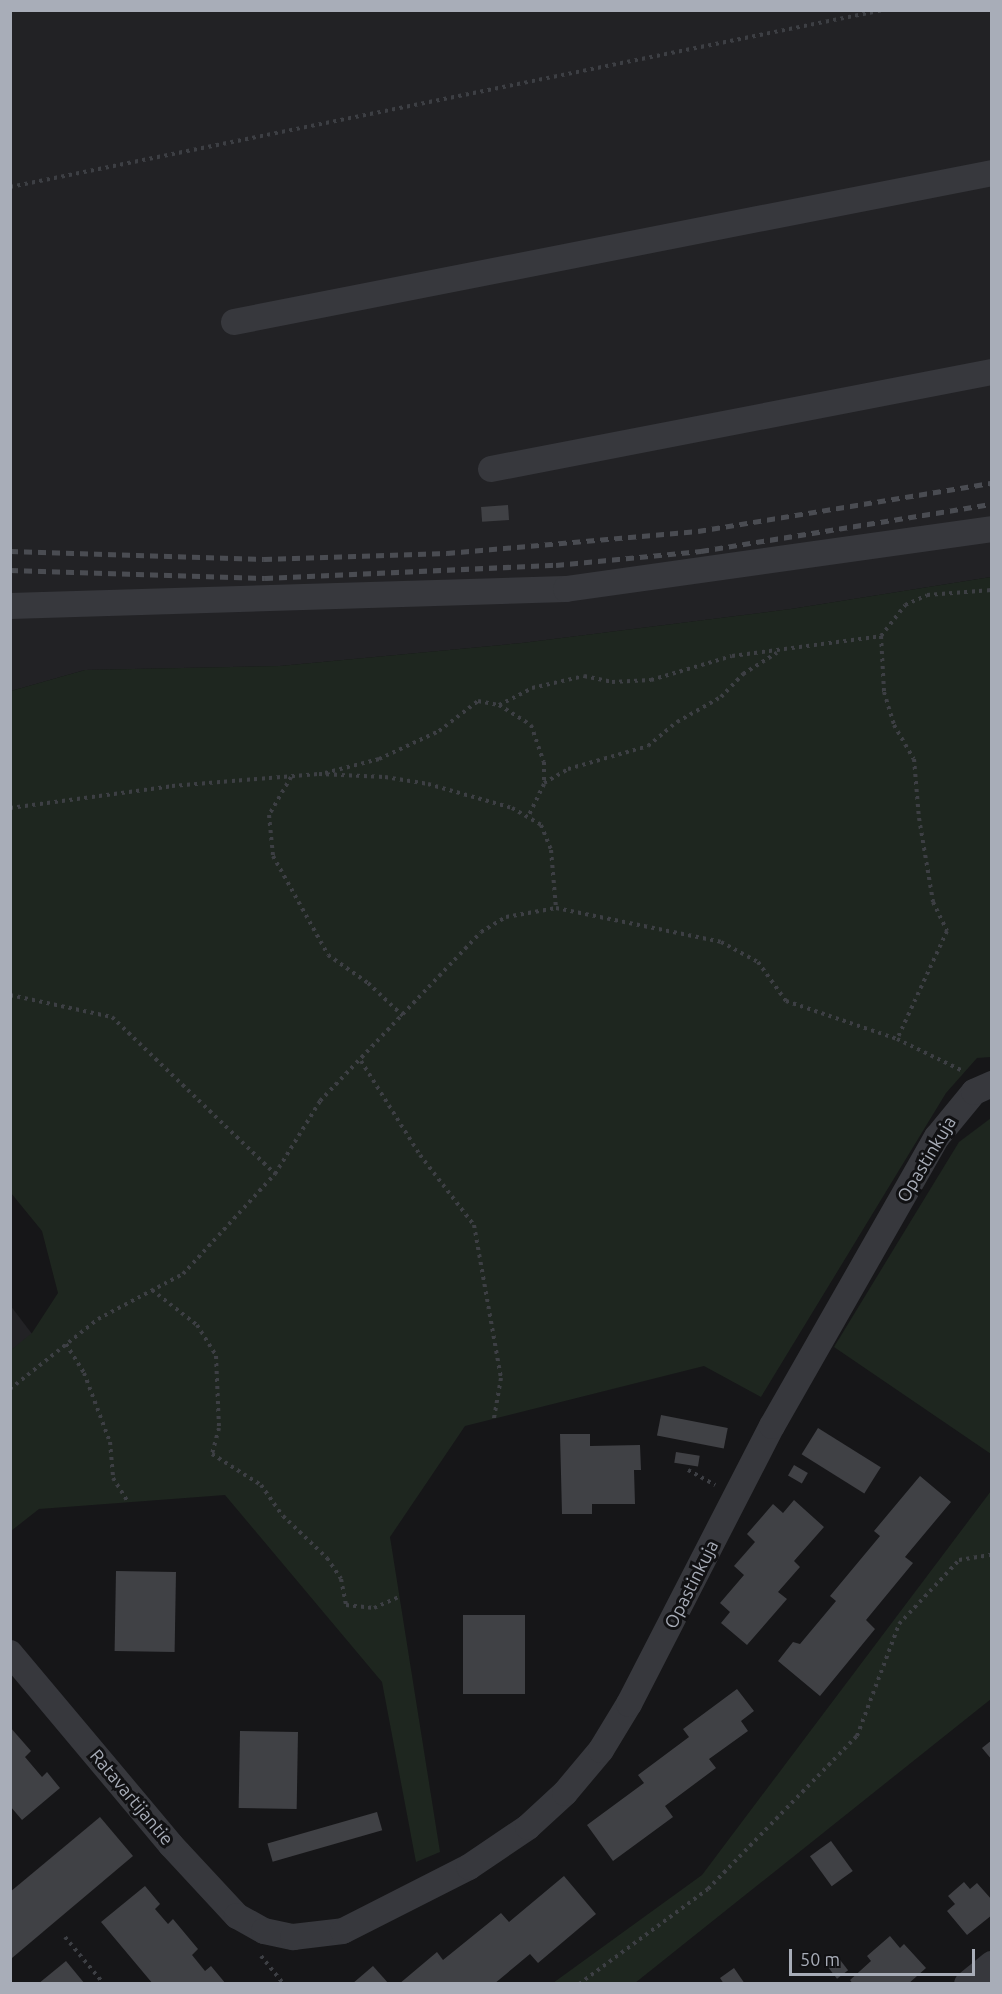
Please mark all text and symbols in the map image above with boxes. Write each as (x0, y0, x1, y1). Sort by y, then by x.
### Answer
street label: Opastinkuja (892, 1112, 960, 1206)
street label: Opastinkuja (660, 1536, 722, 1632)
street label: Ratavartijantie (86, 1745, 178, 1849)
scale bar (792, 1937, 978, 1975)
text: 50 m (800, 1949, 840, 1969)

